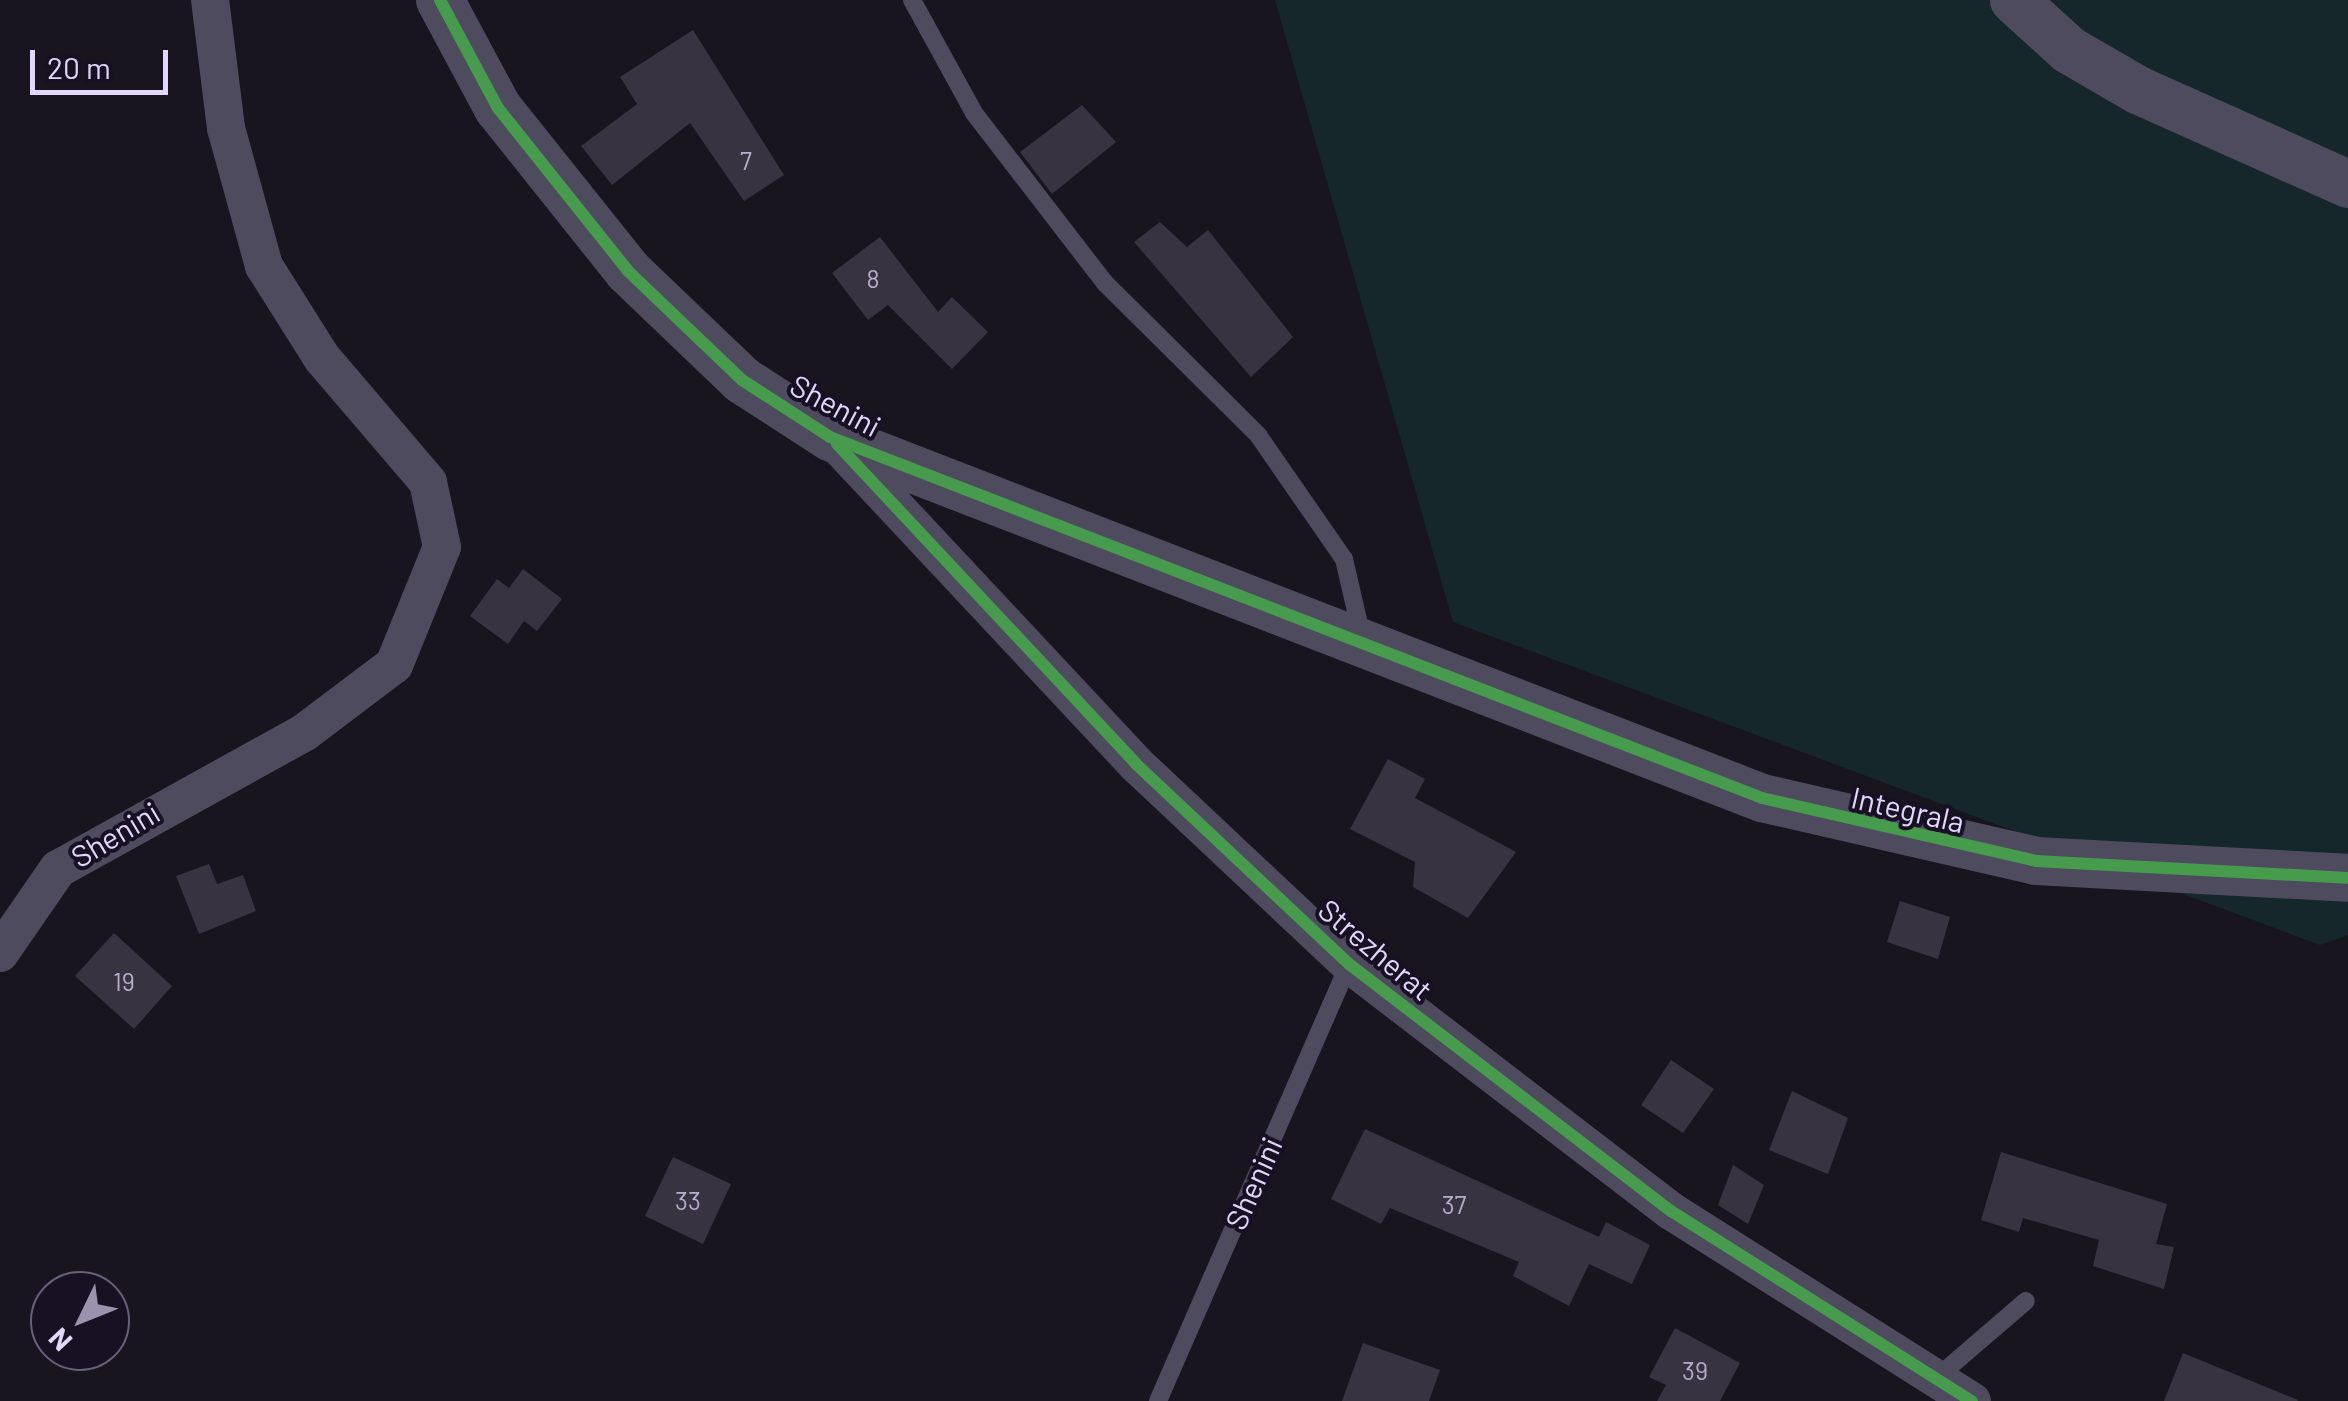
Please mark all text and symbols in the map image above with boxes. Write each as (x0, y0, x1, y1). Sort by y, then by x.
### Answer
scale bar (35, 30, 172, 92)
text: 20 m (47, 49, 111, 85)
house number: 7 (740, 145, 752, 175)
house number: 8 (866, 263, 880, 293)
street label: Shenini (785, 366, 887, 444)
street label: Integrala (1848, 779, 1968, 839)
street label: Shenini (64, 794, 166, 874)
street label: Strezherat (1312, 891, 1440, 1007)
house number: 19 (113, 966, 135, 996)
street label: Shenini (1217, 1131, 1289, 1235)
house number: 33 (675, 1185, 701, 1215)
house number: 37 (1442, 1189, 1466, 1219)
north arrow (30, 1271, 130, 1371)
text: N (41, 1322, 78, 1359)
house number: 39 (1682, 1355, 1708, 1385)

